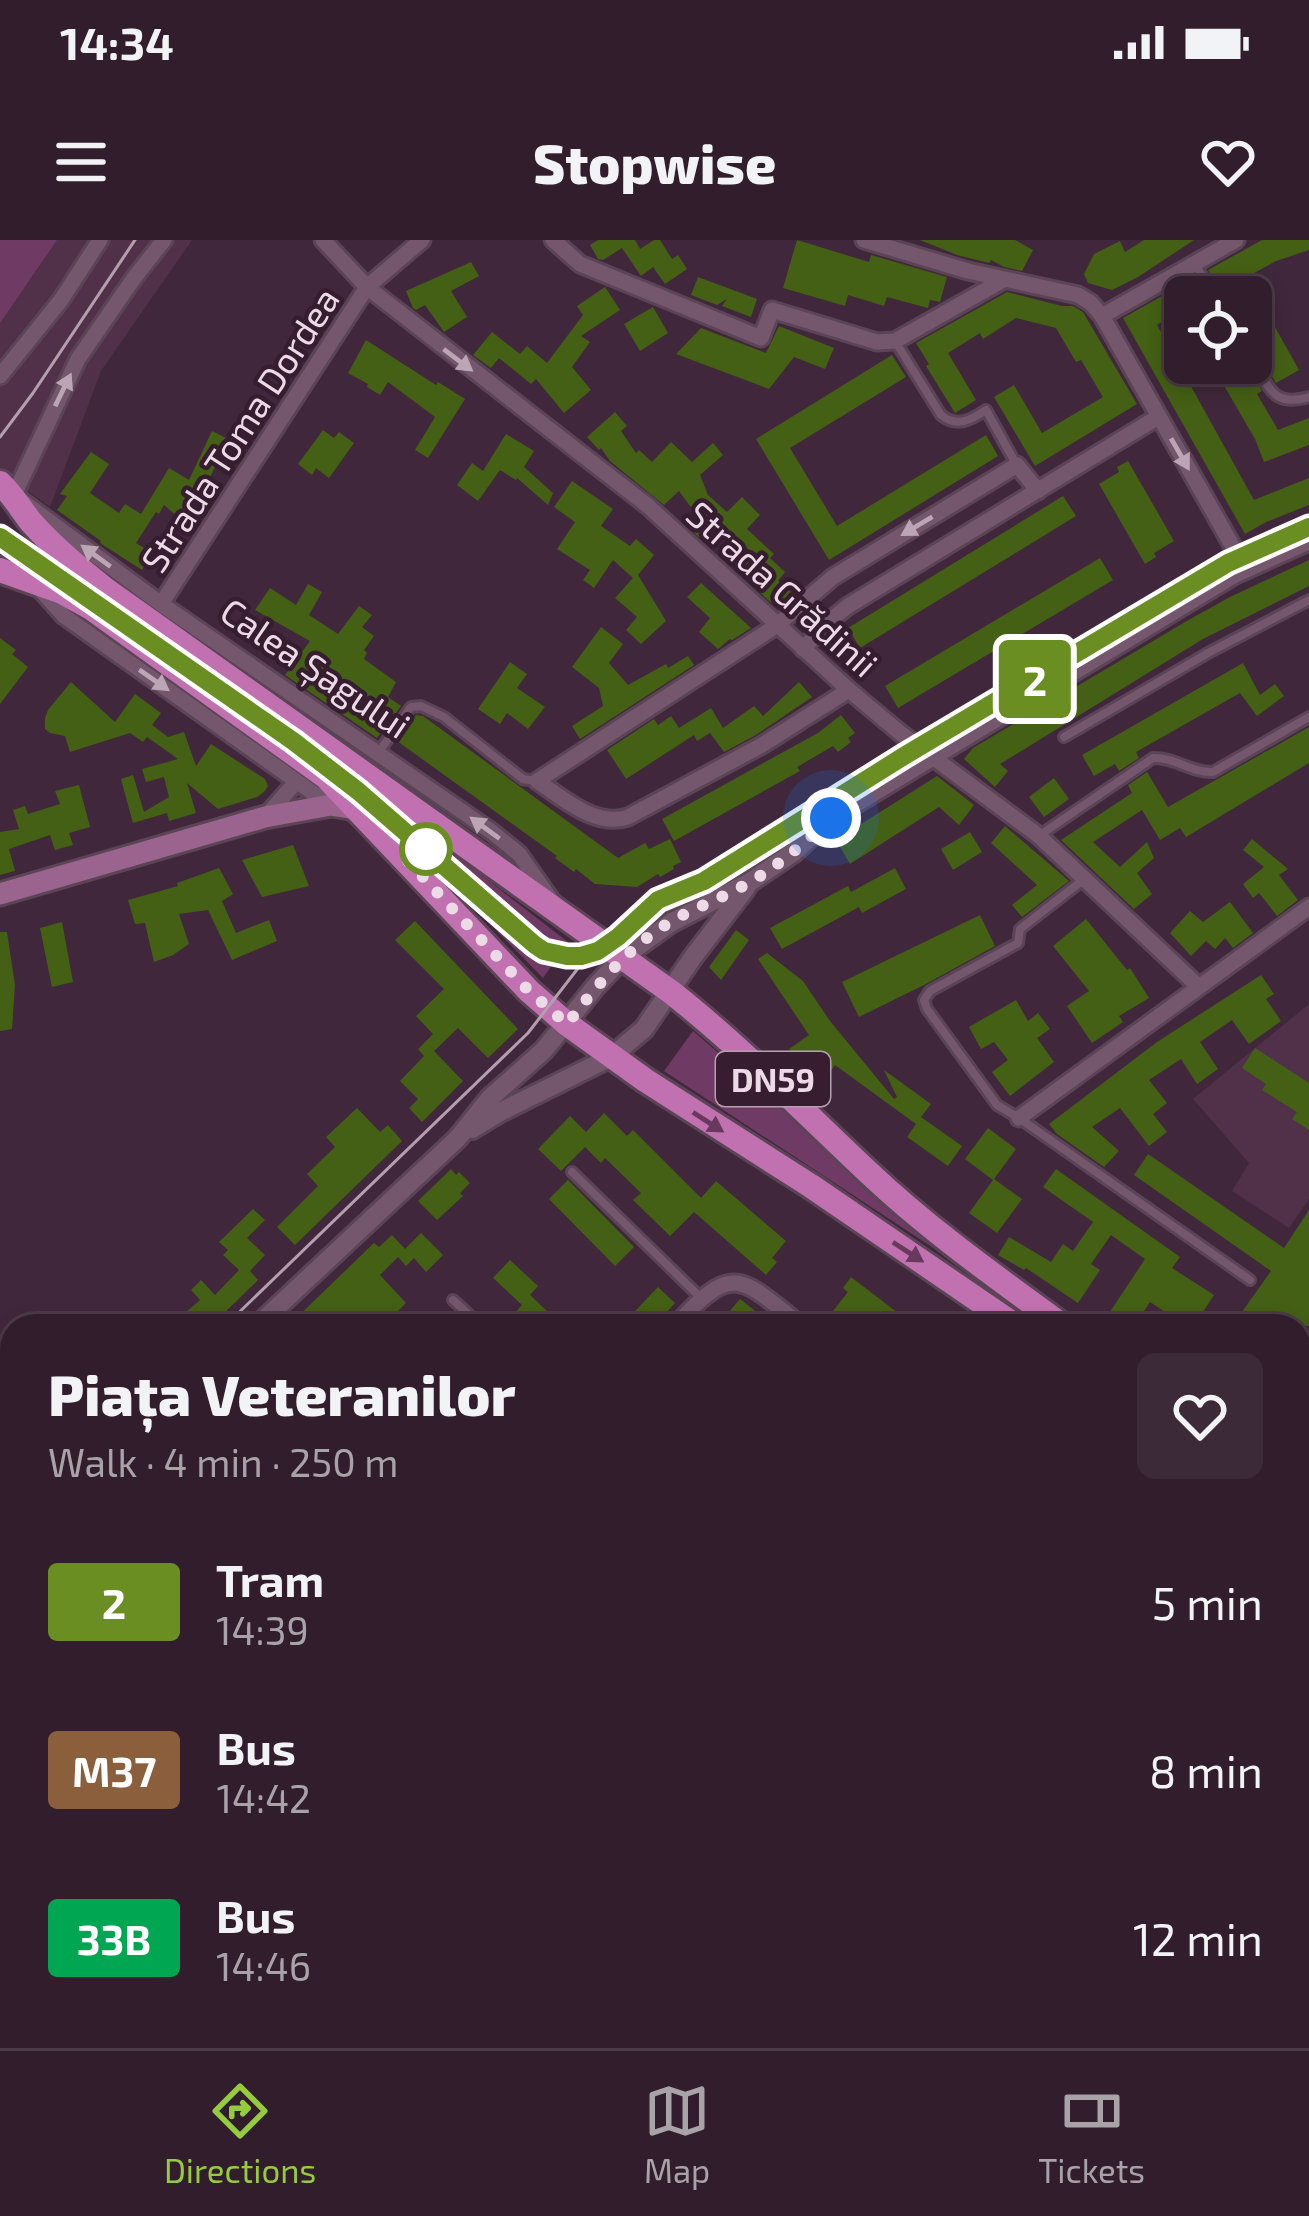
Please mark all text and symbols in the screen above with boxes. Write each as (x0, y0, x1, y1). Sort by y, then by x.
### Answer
text: 14:34 (60, 15, 174, 69)
icon: menu (48, 129, 114, 195)
icon: heart (1195, 129, 1261, 195)
text: Stopwise (533, 130, 776, 195)
map controls (1164, 276, 1272, 384)
button: locate (1164, 276, 1272, 384)
street label: Strada Toma Dordea (131, 279, 347, 579)
one-way arrow (442, 347, 474, 372)
one-way arrow (53, 372, 73, 407)
one-way arrow (1169, 437, 1190, 472)
street label: Strada Grădinii (679, 491, 887, 685)
one-way arrow (900, 514, 933, 536)
one-way arrow (80, 545, 112, 569)
street label: Calea Șagului (212, 588, 419, 748)
line badge: 2 (996, 640, 1074, 718)
text: 2 (1023, 654, 1047, 704)
one-way arrow (138, 668, 170, 691)
your location (801, 788, 861, 848)
one-way arrow (469, 816, 501, 840)
unlabelled marker (401, 824, 451, 874)
road number: DN59 (716, 1052, 830, 1106)
one-way arrow (692, 1110, 725, 1132)
one-way arrow (891, 1240, 924, 1262)
button: heart (1137, 1353, 1263, 1479)
text: Piața Veteranilor (48, 1359, 516, 1427)
text: Walk · 4 min · 250 m (48, 1438, 399, 1485)
text: Tram (216, 1552, 324, 1606)
text: 5 min (1152, 1575, 1263, 1629)
text: 2 (102, 1577, 126, 1627)
text: 14:39 (216, 1606, 309, 1653)
text: Bus (216, 1720, 296, 1774)
text: 8 min (1149, 1743, 1263, 1797)
text: M37 (72, 1745, 156, 1795)
text: 14:42 (216, 1774, 311, 1821)
text: Bus (216, 1888, 295, 1942)
text: 12 min (1133, 1911, 1263, 1965)
text: 33B (77, 1913, 151, 1963)
text: 14:46 (216, 1942, 311, 1989)
tab: Directions (164, 2078, 316, 2190)
tab: Map (644, 2078, 710, 2190)
tab: Tickets (1038, 2078, 1145, 2190)

